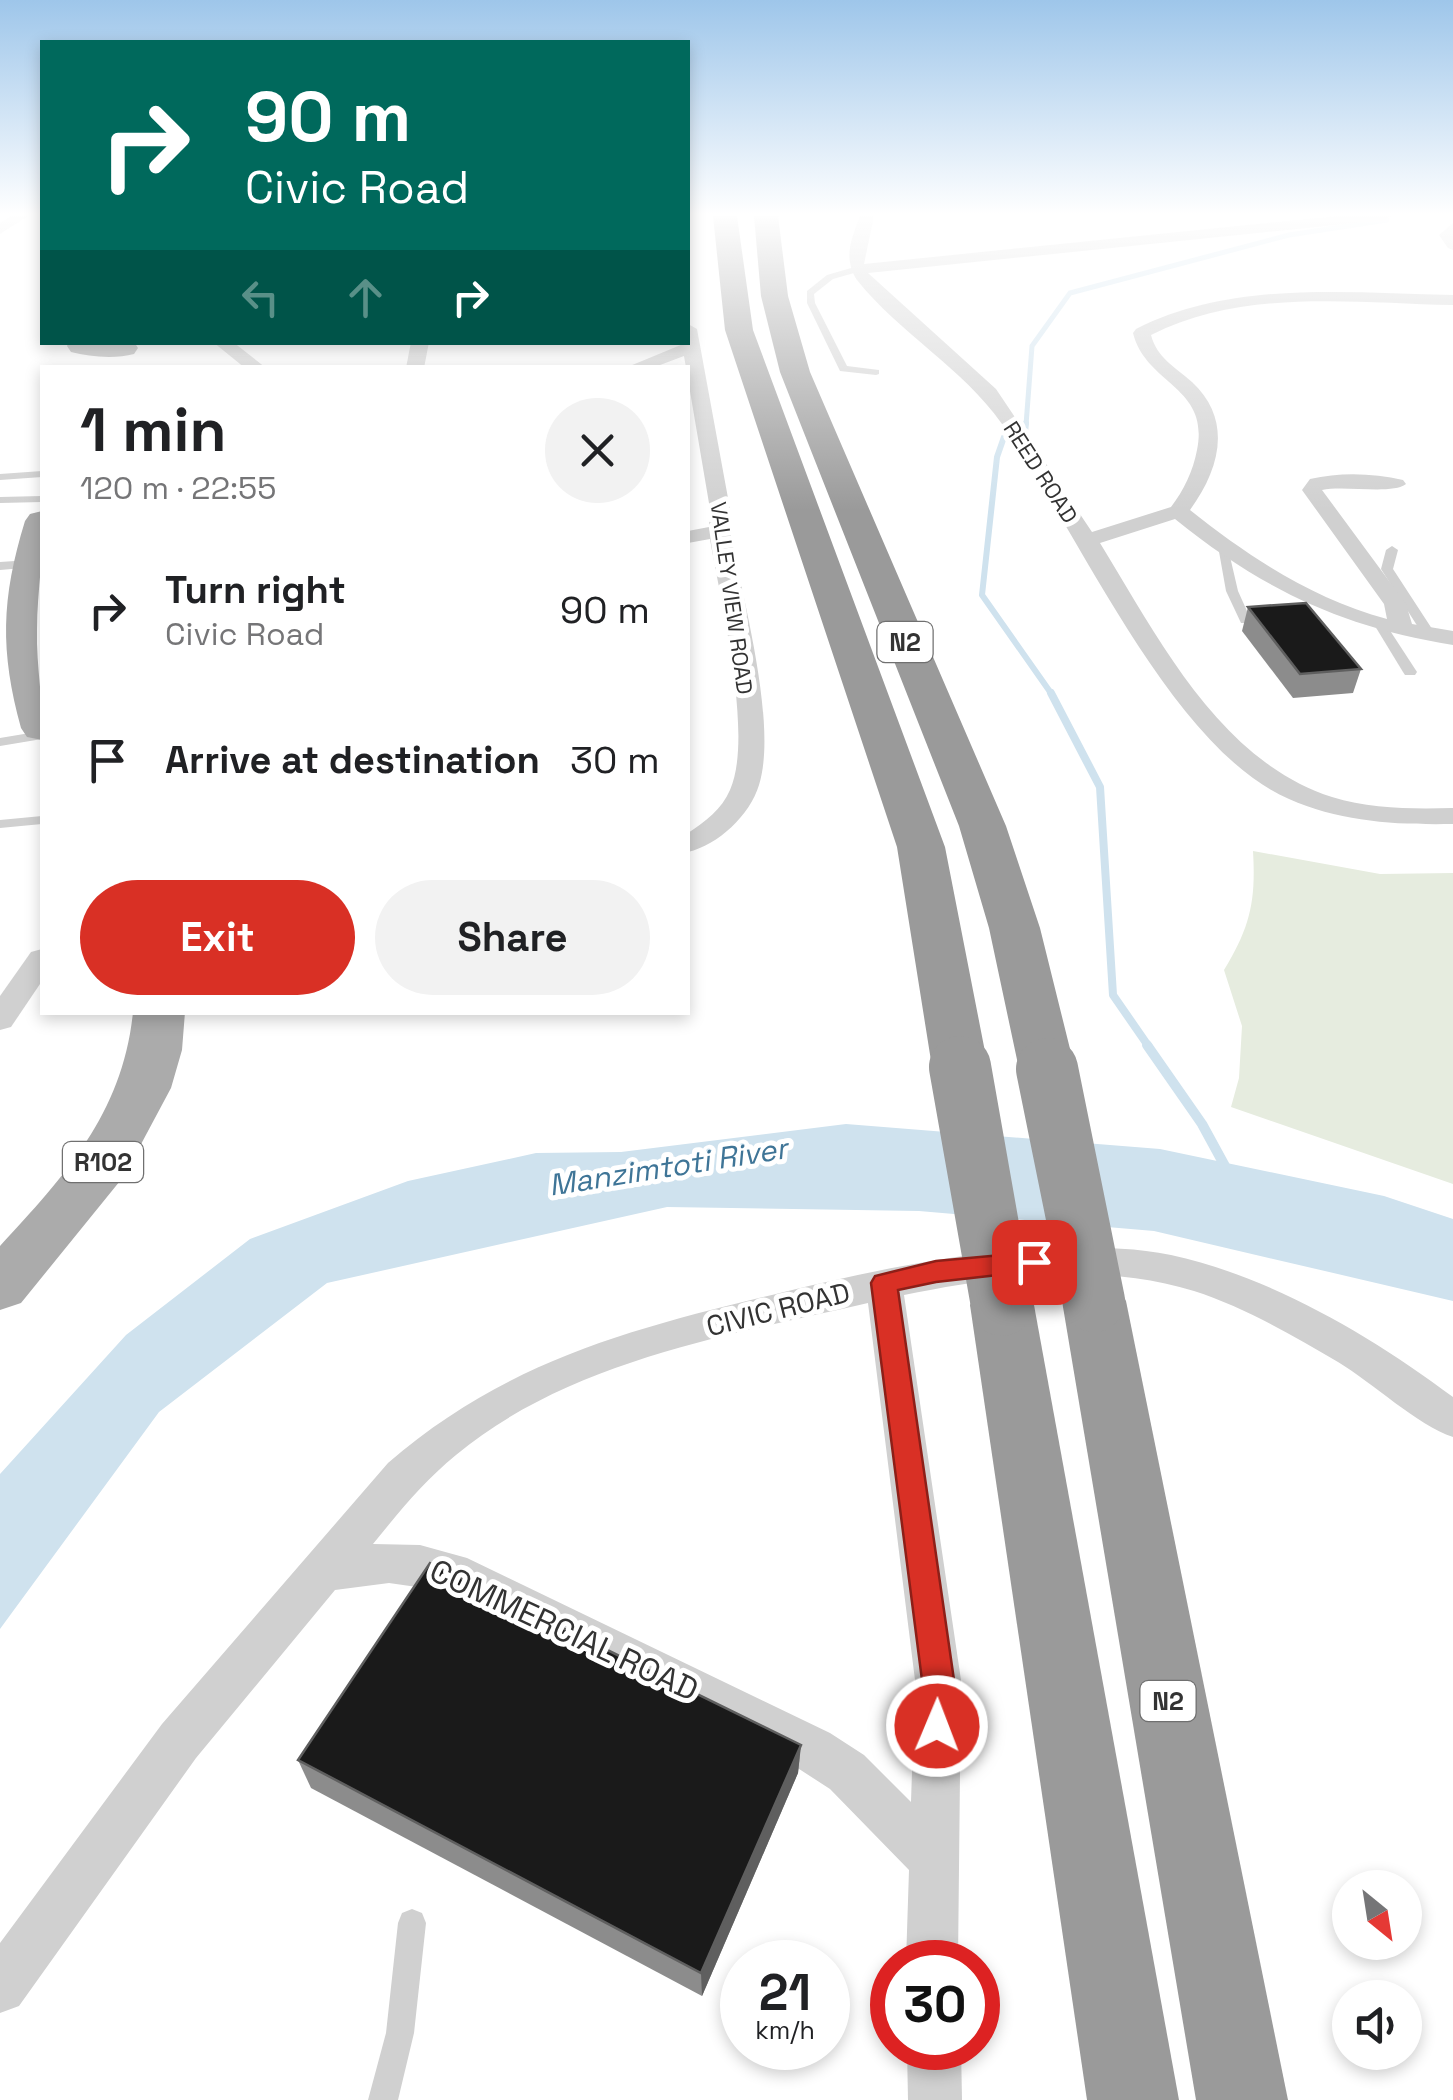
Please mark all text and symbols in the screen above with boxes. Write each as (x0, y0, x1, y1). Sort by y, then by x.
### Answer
text: 90 m (245, 72, 411, 161)
icon: right (80, 80, 210, 210)
text: Civic Road (245, 159, 469, 216)
icon: left (233, 270, 288, 325)
icon: ahead (338, 270, 393, 325)
icon: right (443, 270, 498, 325)
text: 1 min (80, 392, 227, 469)
button: close (545, 398, 650, 503)
street label: REED ROAD (998, 416, 1084, 528)
text: 120 m · 22:55 (80, 468, 276, 508)
street label: VALLEY VIEW ROAD (705, 500, 759, 696)
text: Turn right (165, 566, 346, 614)
icon: right (80, 583, 135, 638)
text: 90 m (560, 586, 650, 634)
text: Civic Road (165, 614, 324, 654)
road number: N2 (878, 622, 932, 662)
icon: arrive (80, 733, 135, 788)
text: Arrive at destination (165, 736, 540, 784)
text: 30 m (570, 736, 660, 784)
button: Exit (80, 880, 355, 995)
button: Share (375, 880, 650, 995)
water label: Manzimtoti River (546, 1128, 793, 1205)
road number: R102 (63, 1142, 143, 1182)
pin (992, 1220, 1077, 1305)
icon: arrive (1007, 1235, 1062, 1290)
street label: CIVIC ROAD (703, 1274, 853, 1344)
street label: COMMERCIAL ROAD (423, 1550, 705, 1710)
position arrow (885, 1674, 989, 1778)
road number: N2 (1140, 1681, 1196, 1721)
north arrow (1332, 1870, 1422, 1960)
map controls (1332, 1870, 1422, 2070)
speed limit sign: 30 (870, 1940, 1000, 2070)
text: 21 (759, 1961, 811, 2025)
button: sound (1332, 1980, 1422, 2070)
text: km/h (755, 2014, 815, 2046)

